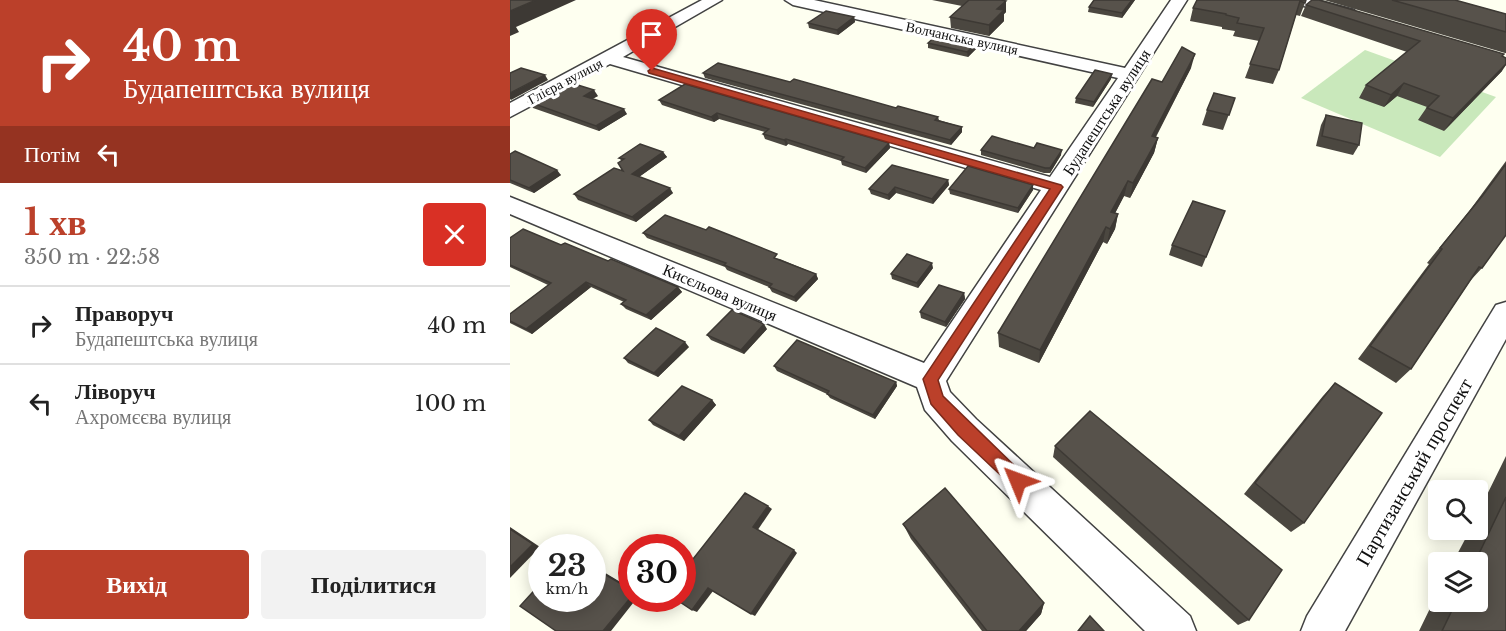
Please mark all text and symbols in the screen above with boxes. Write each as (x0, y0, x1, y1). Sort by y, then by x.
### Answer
pin (626, 9, 677, 71)
street label: Волчанська вулиця (904, 17, 1020, 59)
icon: arrive (635, 18, 668, 51)
text: 40 m (123, 20, 240, 72)
icon: right (24, 24, 102, 102)
street label: Будапештська вулиця (1058, 45, 1155, 179)
street label: Глієра вулиця (525, 54, 606, 108)
text: Будапештська вулиця (123, 72, 370, 105)
icon: left (92, 138, 125, 171)
text: Потім (24, 141, 80, 168)
text: 1 хв (24, 200, 87, 245)
button: close (423, 203, 486, 266)
text: 350 m · 22:58 (24, 245, 160, 269)
street label: Кисєльова вулиця (660, 259, 781, 325)
text: Праворуч (75, 300, 173, 327)
icon: right (24, 309, 57, 342)
text: 40 m (428, 312, 486, 339)
text: Будапештська вулиця (75, 327, 258, 351)
street label: Партизанський проспект (1350, 374, 1478, 570)
text: Ліворуч (75, 378, 156, 405)
icon: left (24, 387, 57, 420)
text: 100 m (415, 390, 486, 417)
text: Ахромєєва вулиця (75, 405, 231, 429)
position arrow (986, 449, 1050, 513)
map controls (1428, 480, 1488, 612)
button: search (1428, 480, 1488, 540)
speed limit sign: 30 (618, 534, 696, 612)
text: 23 (548, 547, 586, 584)
button: Вихід (24, 550, 249, 619)
button: Поділитися (261, 550, 486, 619)
button: layers (1428, 552, 1488, 612)
text: km/h (546, 579, 588, 598)

